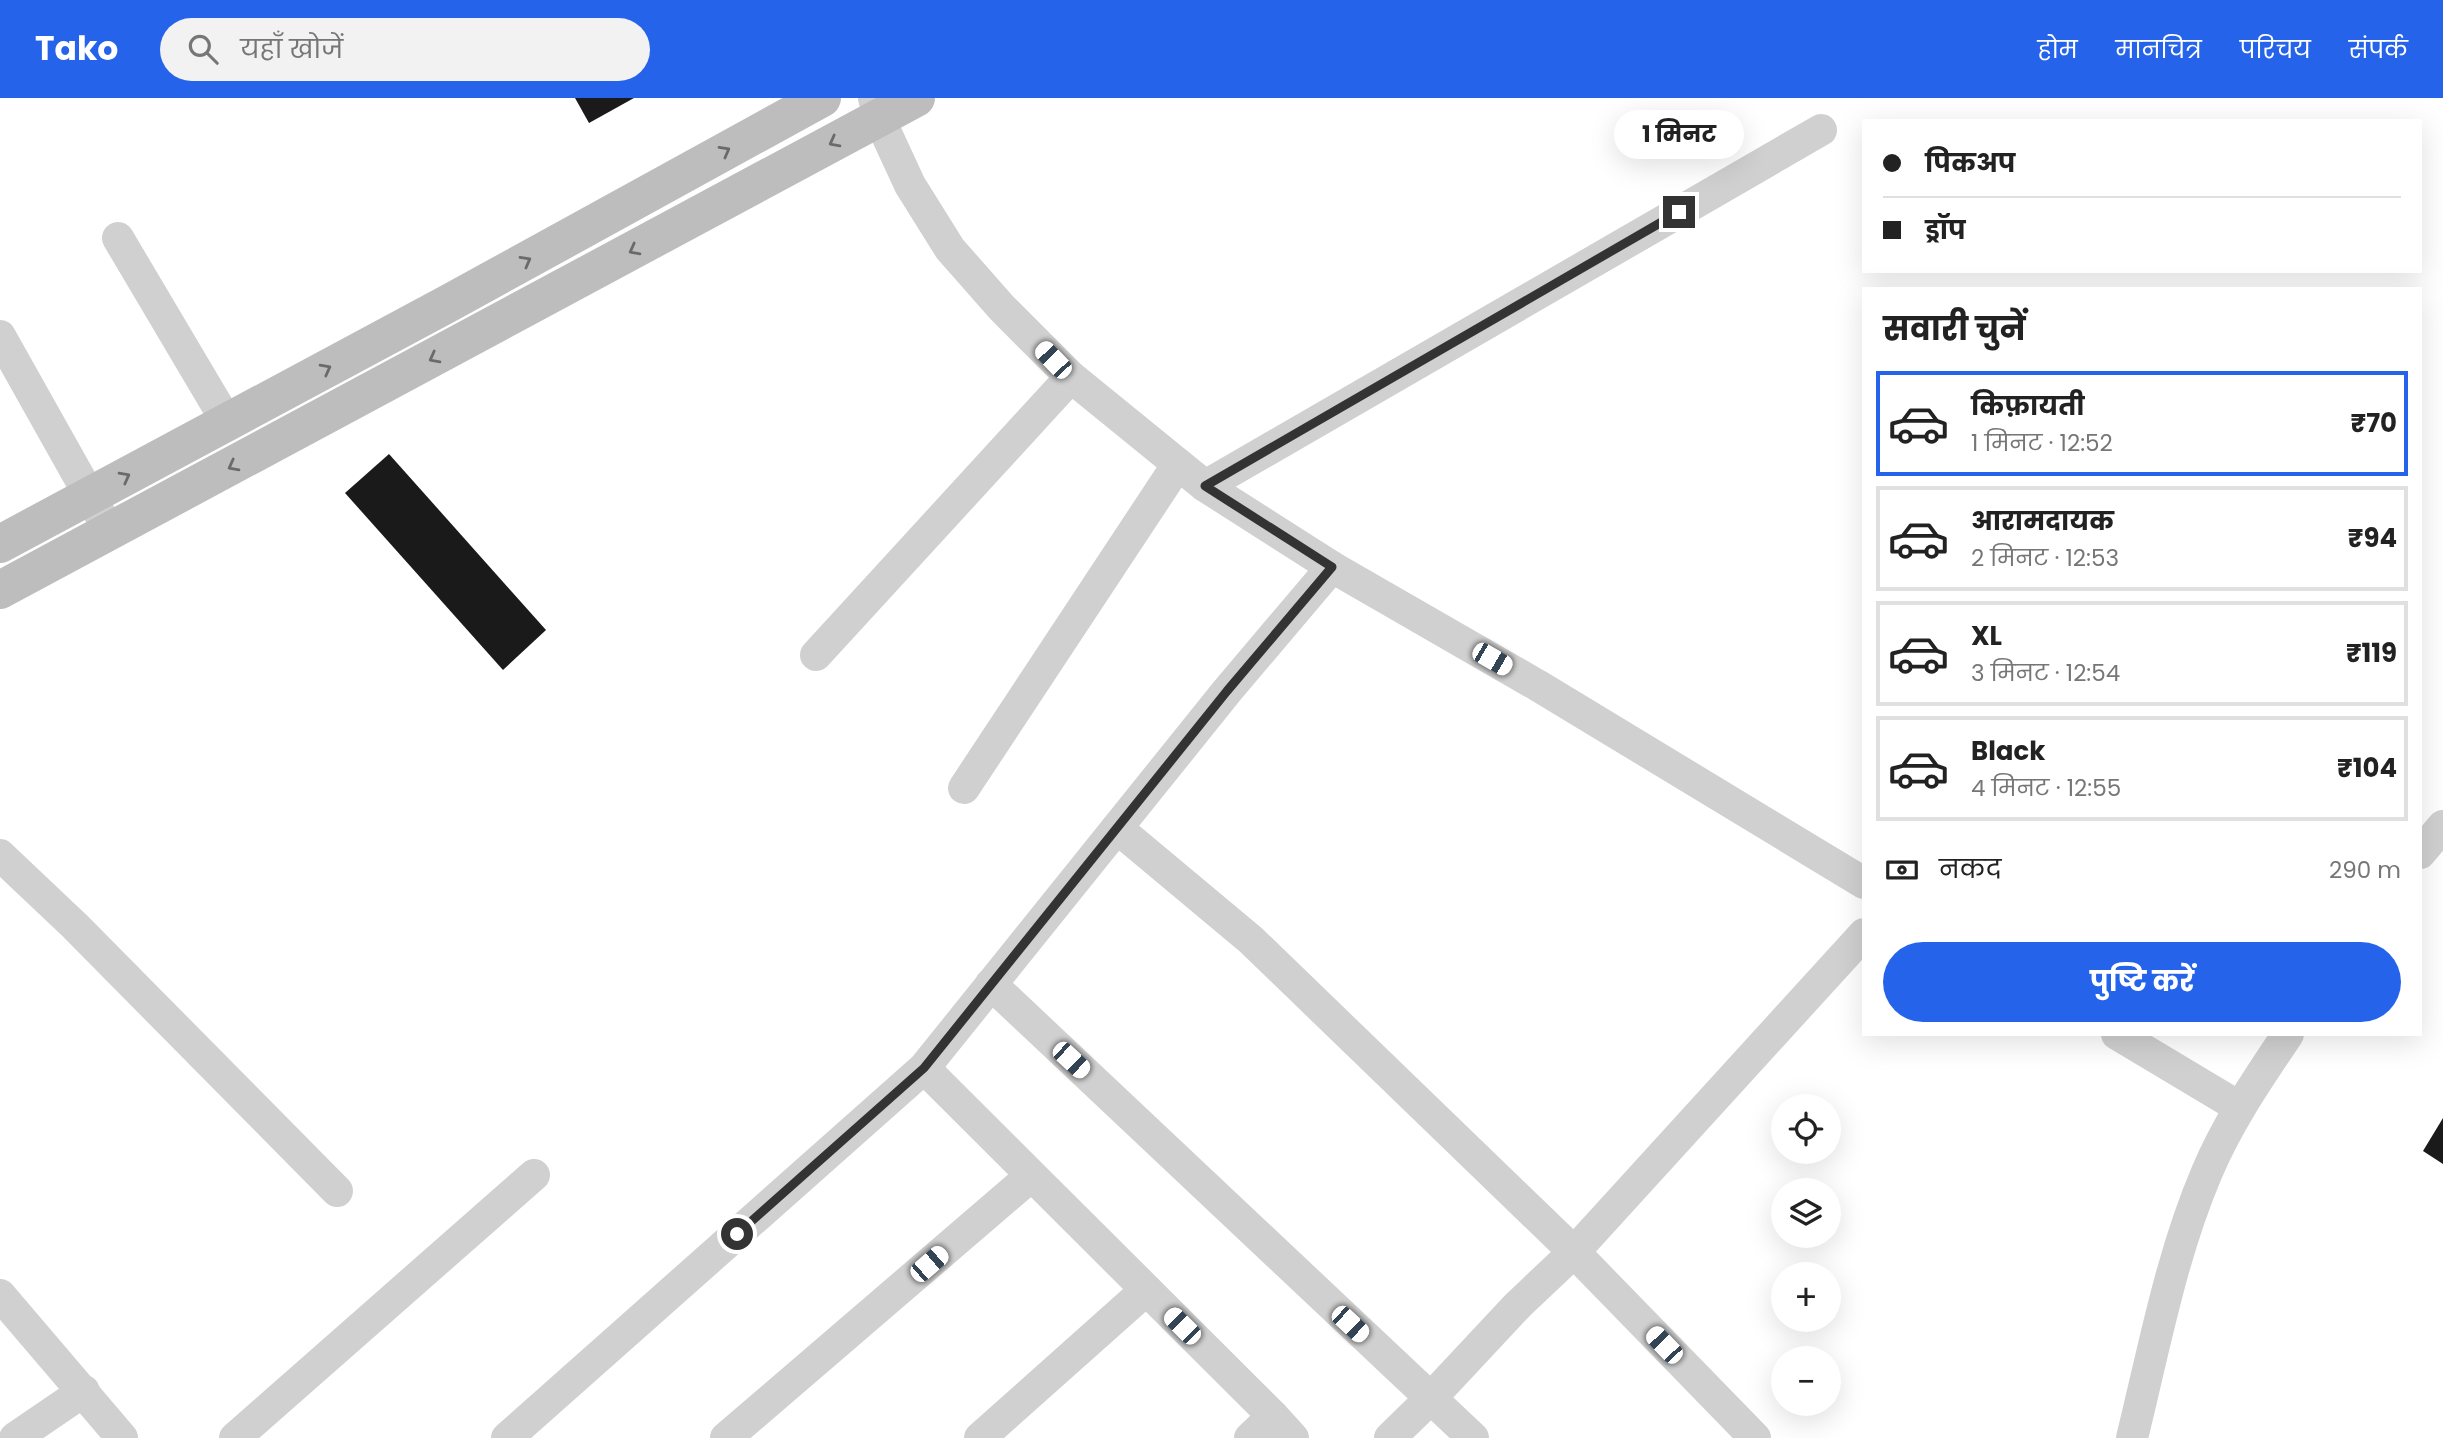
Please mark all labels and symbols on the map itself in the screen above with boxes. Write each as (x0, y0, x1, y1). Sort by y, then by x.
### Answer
callout: 1 मिनट (1614, 110, 1744, 159)
one-way arrow (829, 134, 842, 147)
one-way arrow (718, 146, 730, 159)
route end (1663, 196, 1695, 228)
one-way arrow (629, 242, 641, 255)
one-way arrow (518, 256, 531, 269)
car (1031, 338, 1076, 382)
one-way arrow (429, 350, 441, 363)
one-way arrow (318, 364, 331, 378)
one-way arrow (228, 457, 241, 471)
one-way arrow (118, 472, 130, 485)
car (1469, 639, 1516, 679)
car (1049, 1038, 1094, 1082)
route start (721, 1218, 753, 1250)
car (907, 1242, 952, 1286)
car (1328, 1302, 1373, 1346)
car (1160, 1304, 1205, 1348)
car (1642, 1323, 1687, 1367)

